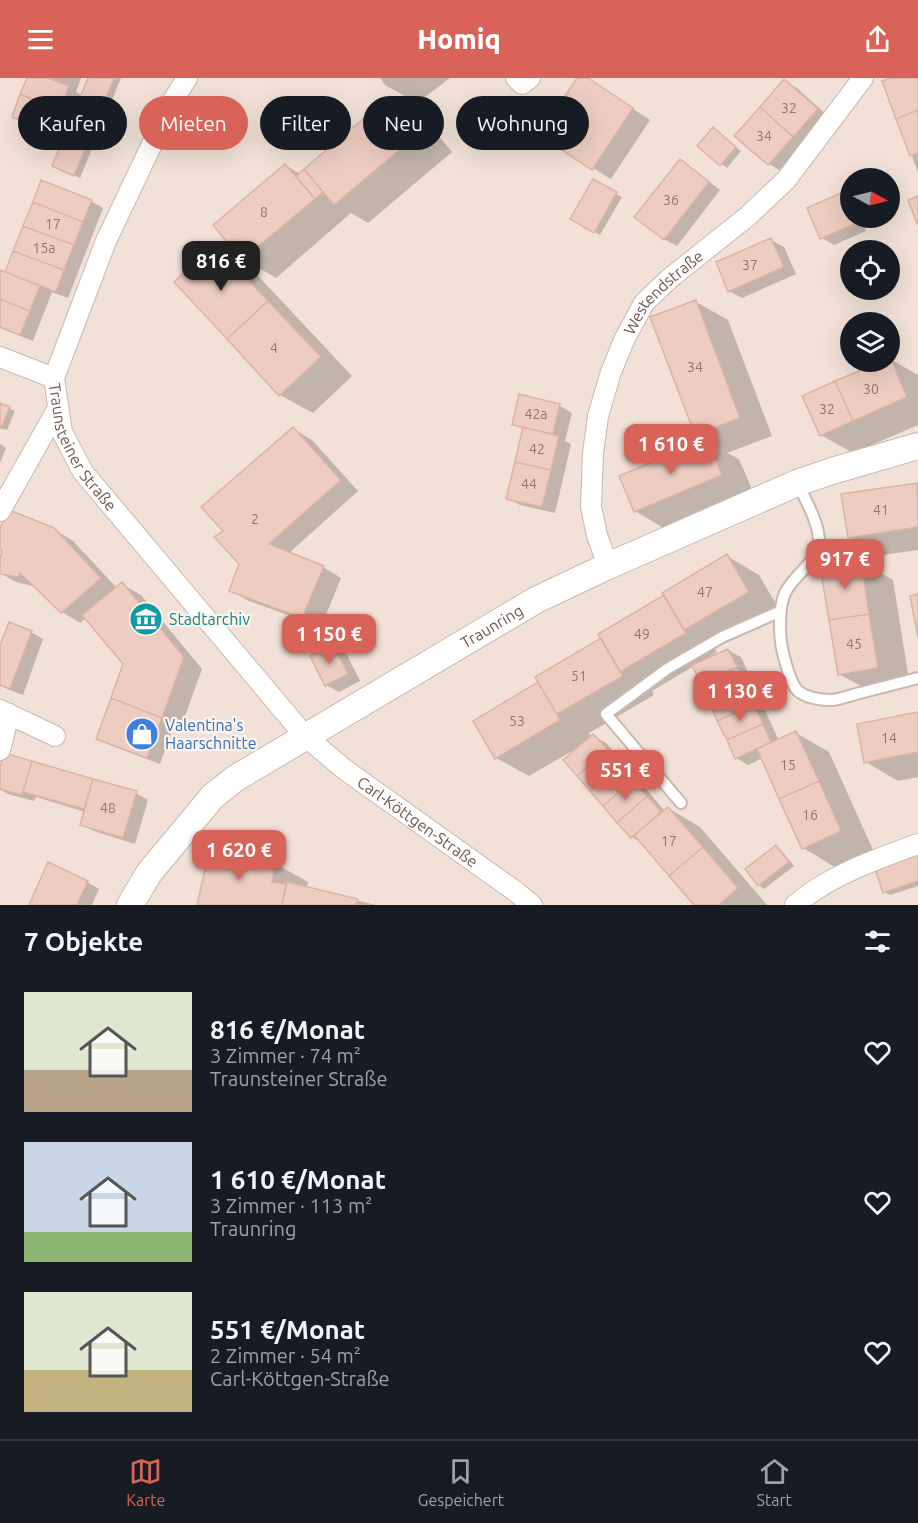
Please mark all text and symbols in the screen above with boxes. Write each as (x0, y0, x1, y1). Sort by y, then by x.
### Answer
icon: menu (24, 23, 57, 56)
icon: share (861, 23, 894, 56)
text: Homiq (417, 24, 501, 54)
chip: Kaufen (18, 96, 127, 150)
chip: Mieten (139, 96, 248, 150)
chip: Filter (260, 96, 351, 150)
chip: Neu (363, 96, 444, 150)
chip: Wohnung (456, 96, 589, 150)
house number: 32 (781, 100, 797, 116)
house number: 34 (756, 128, 772, 144)
north arrow (840, 168, 900, 228)
map controls (840, 168, 900, 372)
house number: 36 (663, 192, 679, 208)
house number: 8 (260, 204, 268, 220)
house number: 17 (45, 216, 61, 232)
house number: 15a (33, 240, 56, 256)
button: locate (840, 240, 900, 300)
pin: 816 € (179, 241, 263, 292)
street label: Westendstraße (620, 246, 707, 338)
text: 816 € (196, 249, 246, 272)
house number: 37 (742, 257, 758, 273)
button: layers (840, 312, 900, 372)
house number: 4 (270, 340, 278, 356)
house number: 34 (687, 359, 703, 375)
house number: 30 (863, 381, 879, 397)
street label: Traunsteiner Straße (46, 382, 121, 514)
house number: 32 (819, 401, 835, 417)
house number: 42a (525, 406, 548, 422)
pin: 1 610 € (616, 424, 726, 475)
text: 1 610 € (638, 432, 704, 455)
house number: 42 (529, 441, 545, 457)
house number: 44 (521, 476, 537, 492)
house number: 41 (873, 502, 889, 518)
house number: 2 (251, 511, 259, 527)
pin: 917 € (803, 539, 887, 590)
text: 917 € (820, 547, 870, 570)
house number: 47 (697, 584, 713, 600)
museum icon: Stadtarchiv (128, 601, 164, 637)
street label: Traunring (457, 601, 526, 652)
place label: Stadtarchiv (169, 610, 250, 628)
pin: 1 150 € (274, 614, 384, 665)
text: 1 150 € (296, 622, 362, 645)
house number: 49 (634, 626, 650, 642)
house number: 45 (846, 636, 862, 652)
house number: 51 (571, 668, 587, 684)
pin: 1 130 € (685, 671, 795, 722)
text: 1 130 € (707, 679, 773, 702)
house number: 53 (509, 713, 525, 729)
shop icon: Valentina's Haarschnitte (124, 716, 160, 752)
place label: Valentina's Haarschnitte (165, 716, 257, 752)
house number: 14 (881, 730, 897, 746)
pin: 551 € (583, 750, 667, 801)
house number: 15 (780, 757, 796, 773)
text: 551 € (600, 758, 650, 781)
street label: Carl-Köttgen-Straße (354, 772, 481, 871)
house number: 48 (100, 800, 116, 816)
house number: 16 (802, 807, 818, 823)
pin: 1 620 € (184, 830, 294, 881)
house number: 17 (661, 833, 677, 849)
text: 1 620 € (206, 838, 272, 861)
icon: filters (861, 925, 894, 958)
text: 7 Objekte (24, 927, 143, 956)
text: 816 €/Monat (210, 1015, 365, 1044)
icon: home (72, 1016, 144, 1088)
icon: heart (861, 1036, 894, 1069)
text: 3 Zimmer · 74 m² (210, 1044, 361, 1067)
text: Traunsteiner Straße (210, 1067, 387, 1090)
text: 1 610 €/Monat (210, 1165, 386, 1194)
icon: home (72, 1166, 144, 1238)
icon: heart (861, 1186, 894, 1219)
text: 3 Zimmer · 113 m² (210, 1194, 372, 1217)
text: Traunring (210, 1217, 296, 1240)
text: 551 €/Monat (210, 1315, 365, 1344)
icon: home (72, 1316, 144, 1388)
icon: heart (861, 1336, 894, 1369)
text: 2 Zimmer · 54 m² (210, 1344, 361, 1367)
text: Carl-Köttgen-Straße (210, 1367, 389, 1390)
tab: Karte (126, 1455, 165, 1509)
tab: Gespeichert (418, 1455, 504, 1509)
tab: Start (757, 1455, 792, 1509)

